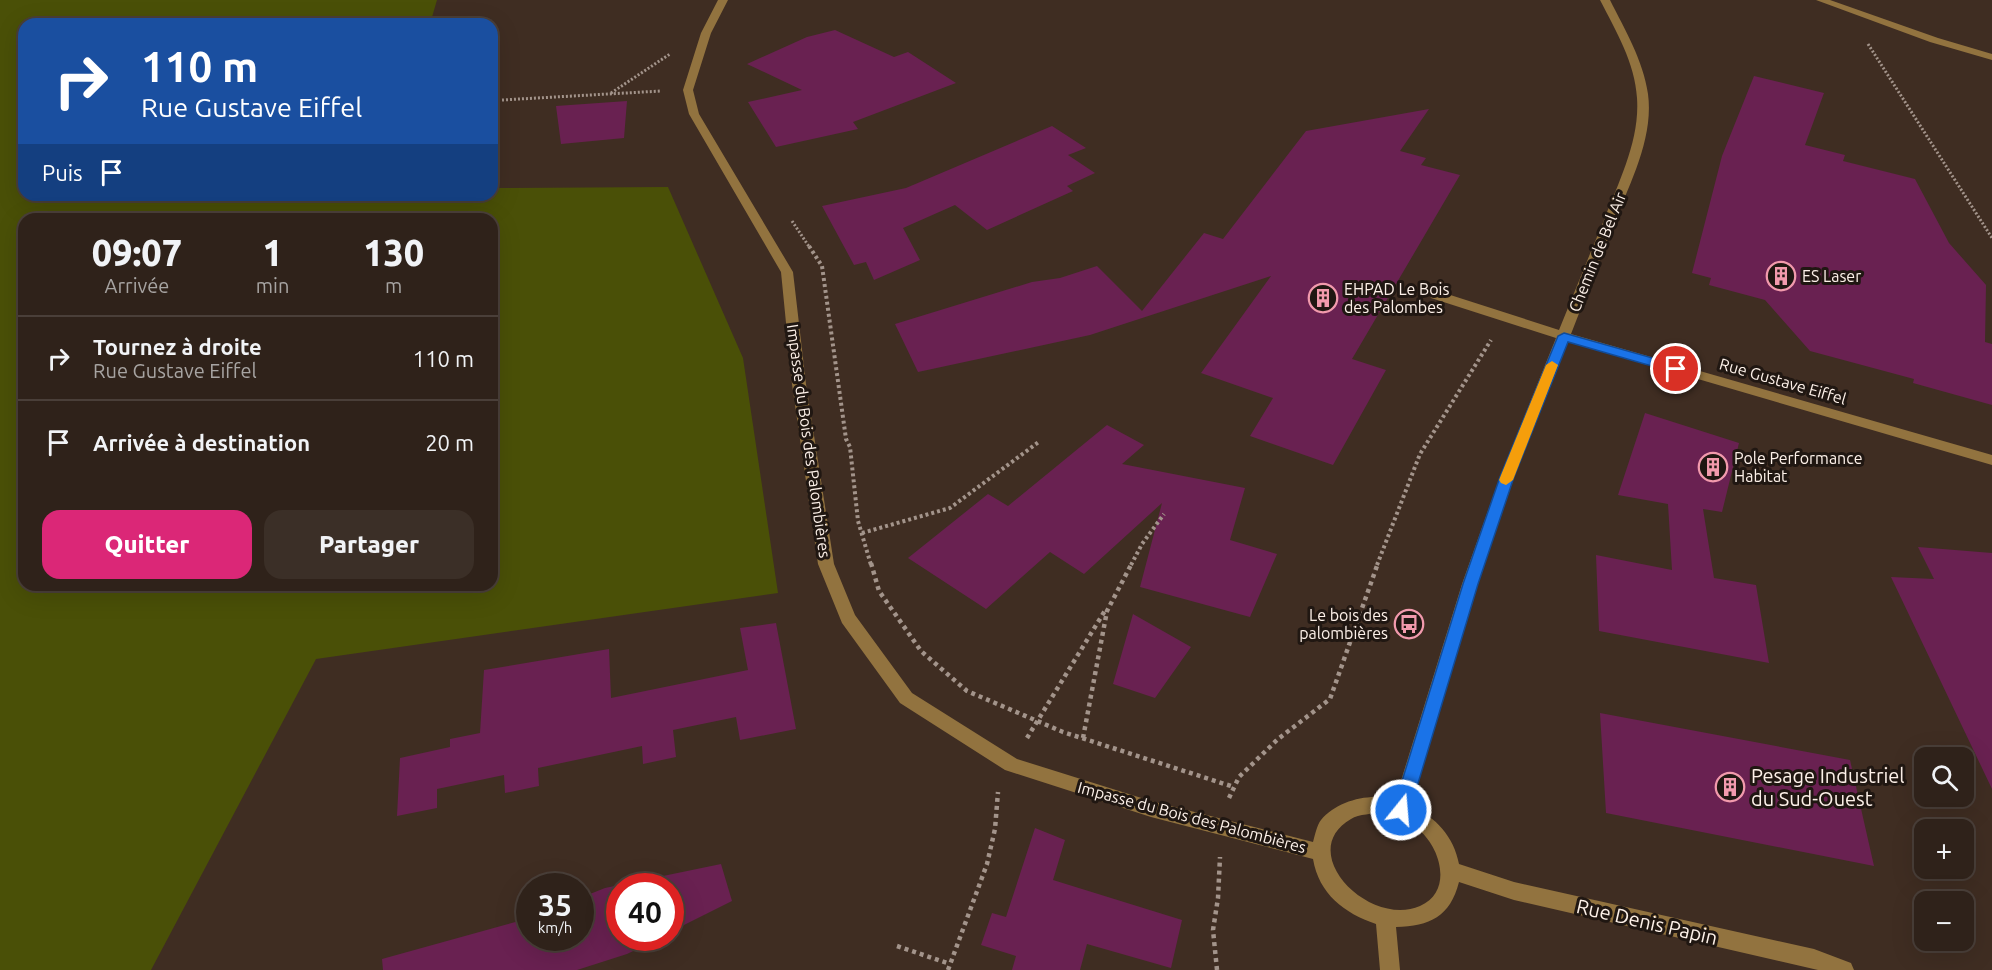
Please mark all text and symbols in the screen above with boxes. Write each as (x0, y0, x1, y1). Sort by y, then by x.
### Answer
icon: right (42, 42, 120, 120)
text: 110 m (141, 43, 258, 90)
text: Rue Gustave Eiffel (141, 92, 362, 122)
icon: arrive (95, 156, 128, 189)
text: Puis (42, 160, 83, 185)
street label: Chemin de Bel Air (1565, 190, 1629, 314)
text: 09:07 (92, 232, 182, 273)
text: 1 (262, 232, 283, 273)
text: 130 (363, 232, 424, 273)
building icon: ES Laser (1765, 260, 1797, 292)
place label: ES Laser (1802, 267, 1861, 285)
text: Arrivée (105, 274, 169, 297)
text: min (256, 274, 289, 297)
text: m (385, 274, 402, 297)
place label: EHPAD Le Bois des Palombes (1344, 280, 1449, 316)
building icon: EHPAD Le Bois des Palombes (1307, 282, 1339, 314)
street label: Impasse du Bois des Palombières (784, 323, 834, 559)
text: Tournez à droite (93, 334, 262, 359)
icon: right (42, 342, 75, 375)
pin (1650, 343, 1701, 394)
text: 110 m (413, 346, 474, 371)
icon: arrive (1659, 352, 1692, 385)
street label: Rue Gustave Eiffel (1718, 354, 1848, 408)
text: Rue Gustave Eiffel (93, 359, 257, 382)
icon: arrive (42, 426, 75, 459)
text: Arrivée à destination (93, 430, 310, 455)
text: 20 m (425, 430, 474, 455)
place label: Pole Performance Habitat (1734, 449, 1862, 485)
building icon: Pole Performance Habitat (1697, 451, 1729, 483)
button: Quitter (42, 510, 252, 579)
button: Partager (264, 510, 474, 579)
place label: Le bois des palombières (1299, 606, 1388, 642)
bus stop icon: Le bois des palombières (1393, 608, 1425, 640)
map controls (1914, 747, 1974, 951)
button: search (1914, 747, 1974, 807)
place label: Pesage Industriel du Sud-Ouest (1751, 764, 1905, 810)
building icon: Pesage Industriel du Sud-Ouest (1714, 771, 1746, 803)
street label: Impasse du Bois des Palombières (1076, 778, 1308, 856)
position arrow (1369, 778, 1433, 842)
button: + (1914, 819, 1974, 879)
speed limit sign: 40 (606, 873, 684, 951)
text: 35 (538, 888, 572, 922)
button: − (1914, 891, 1974, 951)
street label: Rue Denis Papin (1574, 894, 1720, 949)
text: km/h (538, 919, 572, 936)

